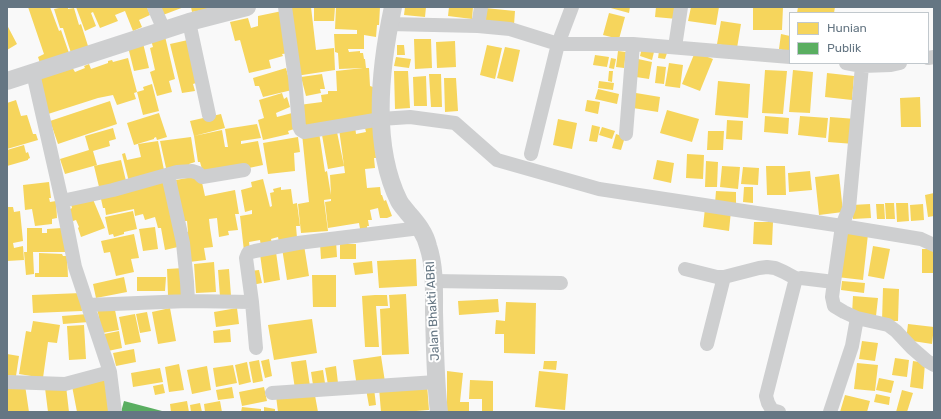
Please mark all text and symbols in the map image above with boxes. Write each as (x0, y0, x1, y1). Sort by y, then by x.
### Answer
legend (789, 12, 929, 64)
text: Hunian (827, 21, 867, 35)
text: Publik (827, 41, 861, 55)
street label: Jalan Bhakti ABRI (423, 261, 443, 361)

